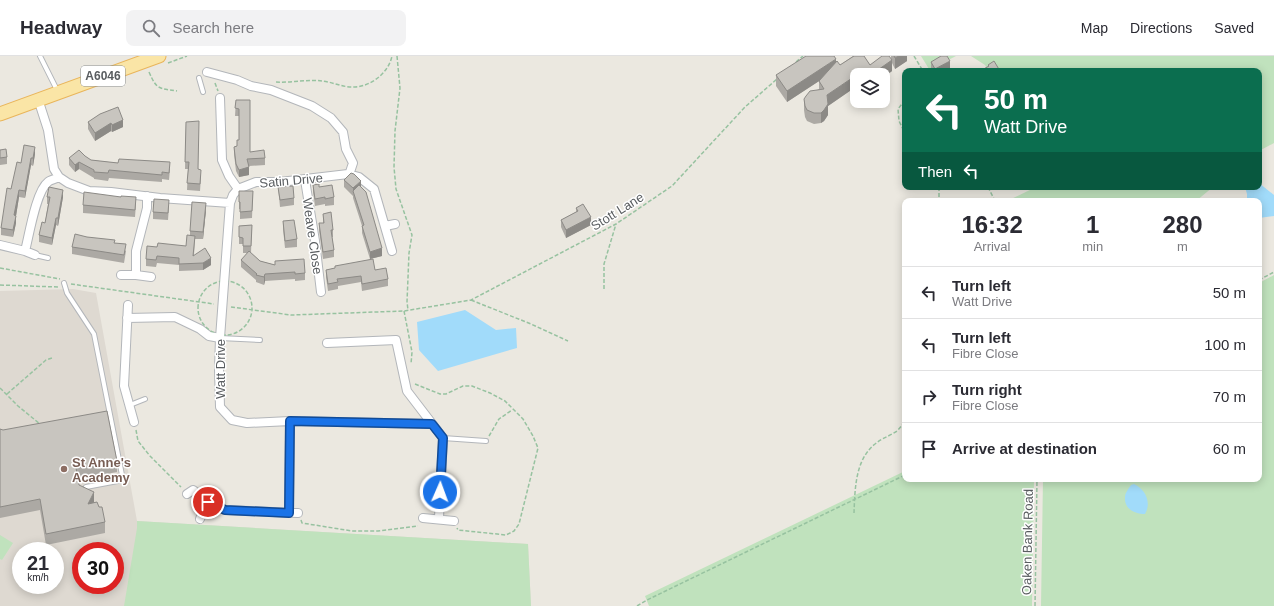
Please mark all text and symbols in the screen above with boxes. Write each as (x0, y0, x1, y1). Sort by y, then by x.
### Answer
search box (126, 10, 406, 46)
text: Headway (20, 17, 102, 38)
icon: search (140, 17, 162, 39)
text: Search here (172, 19, 254, 36)
text: Map (1081, 20, 1108, 36)
text: Directions (1130, 20, 1192, 36)
text: Saved (1214, 20, 1254, 36)
road number: A6046 (81, 66, 125, 86)
map controls (850, 68, 890, 108)
button: layers (850, 68, 890, 108)
icon: left (918, 84, 970, 136)
text: 50 m (984, 84, 1048, 115)
text: Watt Drive (984, 117, 1067, 137)
icon: left (960, 160, 982, 182)
text: Then (918, 163, 952, 180)
street label: Satin Drive (259, 170, 323, 191)
street label: Stott Lane (588, 189, 646, 233)
street label: Weave Close (300, 197, 325, 275)
text: 16:32 (961, 211, 1023, 238)
text: 1 (1086, 211, 1099, 238)
text: 280 (1163, 211, 1203, 238)
text: Arrival (974, 239, 1011, 254)
text: min (1082, 239, 1103, 254)
text: m (1177, 239, 1188, 254)
text: Turn left (952, 277, 1011, 294)
icon: left (918, 282, 940, 304)
text: 50 m (1213, 284, 1246, 301)
text: Watt Drive (952, 294, 1012, 309)
text: Turn left (952, 329, 1011, 346)
icon: left (918, 334, 940, 356)
text: 100 m (1204, 336, 1246, 353)
street label: Watt Drive (213, 339, 228, 399)
text: Fibre Close (952, 346, 1018, 361)
text: Turn right (952, 381, 1022, 398)
icon: right (918, 386, 940, 408)
text: 70 m (1213, 388, 1246, 405)
text: Fibre Close (952, 398, 1018, 413)
icon: arrive (918, 438, 940, 460)
text: Arrive at destination (952, 440, 1097, 457)
text: 60 m (1213, 440, 1246, 457)
place label: St Anne's Academy (72, 455, 131, 485)
marker: St Anne's Academy (59, 464, 69, 474)
position arrow (419, 471, 461, 513)
pin (191, 485, 225, 519)
street label: Oaken Bank Road (1019, 489, 1036, 595)
icon: arrive (197, 491, 219, 513)
speed limit sign: 30 (72, 542, 124, 594)
text: 21 (27, 552, 49, 574)
text: km/h (27, 572, 49, 583)

